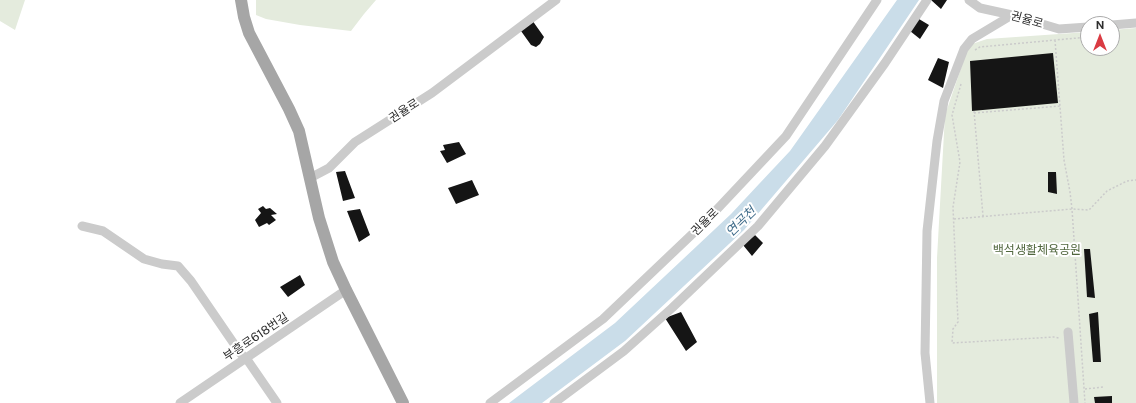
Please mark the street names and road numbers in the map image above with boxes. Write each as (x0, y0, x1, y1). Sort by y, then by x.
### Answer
street label: 권율로 (1009, 9, 1045, 31)
street label: 권율로 (386, 96, 422, 126)
street label: 권율로 (688, 205, 722, 239)
street label: 부흥로618번길 (221, 310, 291, 364)

